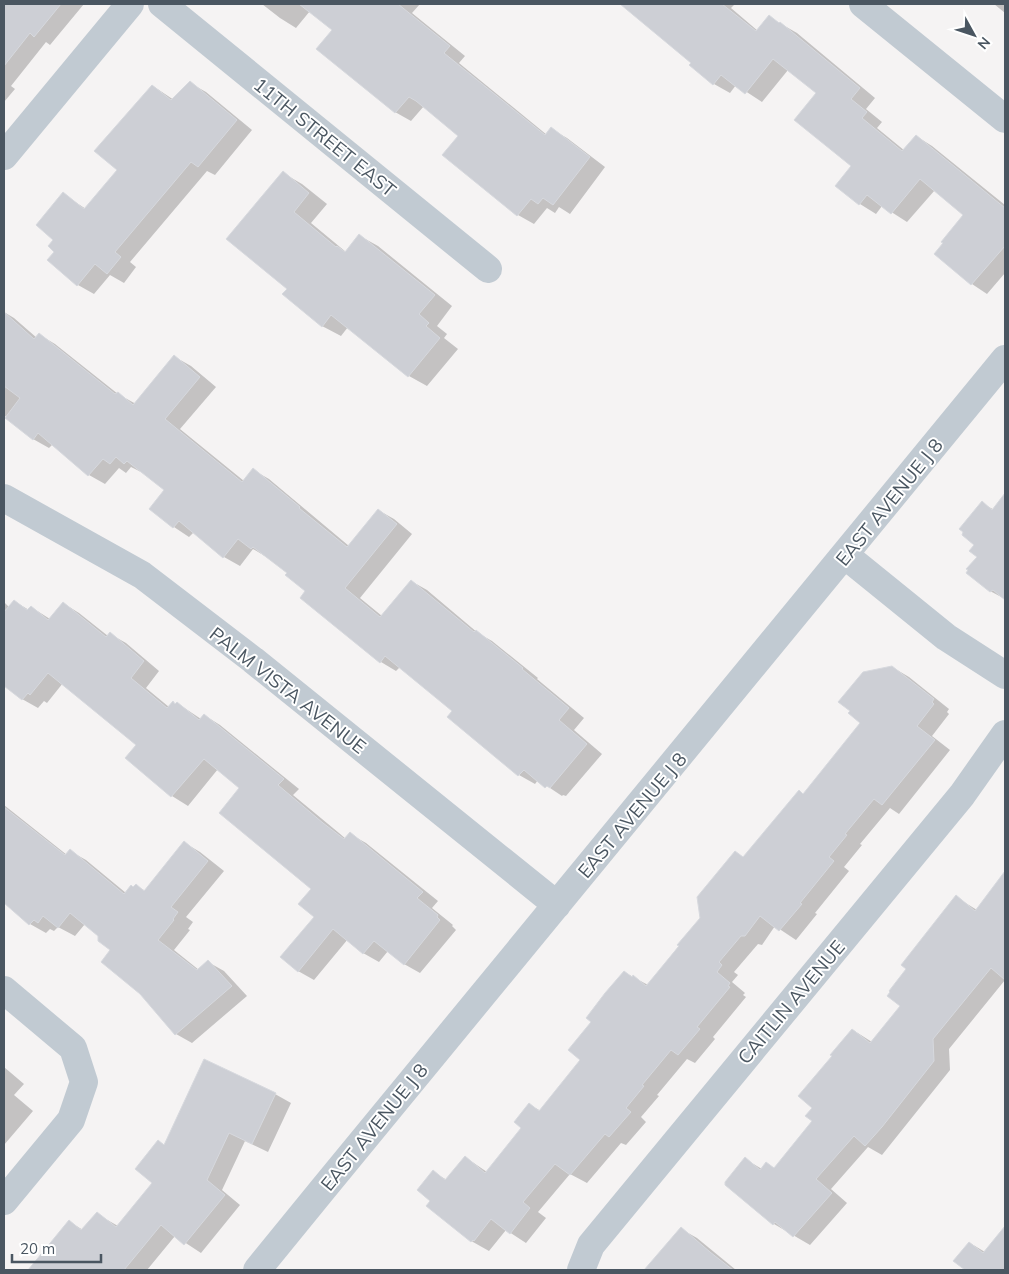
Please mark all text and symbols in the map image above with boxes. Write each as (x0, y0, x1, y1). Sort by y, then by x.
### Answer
north arrow (949, 10, 999, 60)
text: N (974, 34, 994, 53)
street label: 11TH STREET EAST (249, 72, 401, 202)
street label: EAST AVENUE J 8 (830, 433, 948, 571)
street label: PALM VISTA AVENUE (205, 621, 371, 759)
street label: EAST AVENUE J 8 (572, 747, 692, 883)
street label: CAITLIN AVENUE (732, 935, 850, 1069)
street label: EAST AVENUE J 8 (315, 1058, 433, 1196)
scale bar (12, 1232, 101, 1264)
text: 20 m (20, 1239, 55, 1258)

